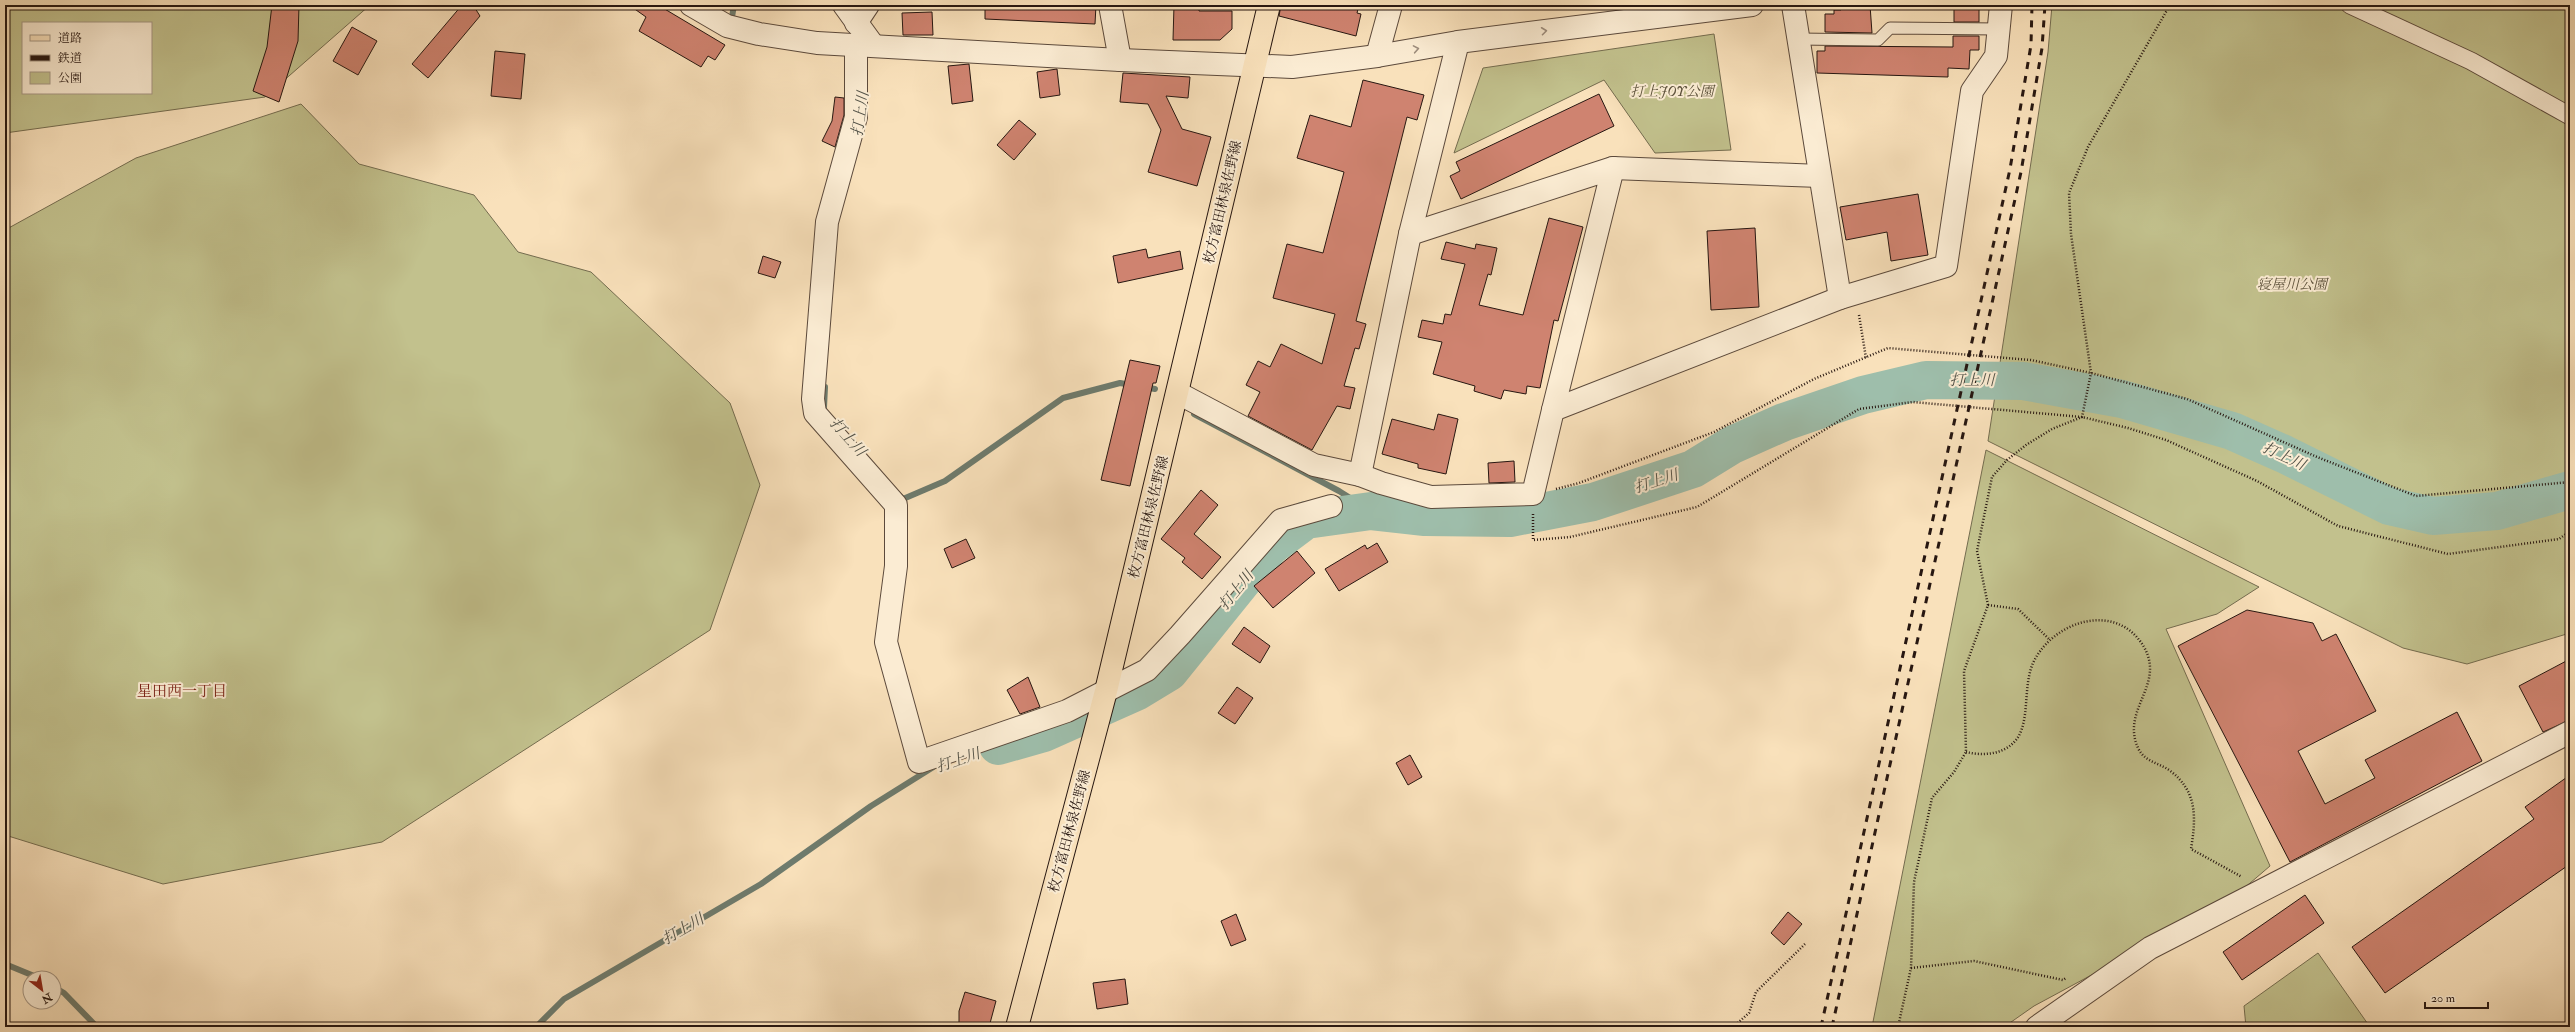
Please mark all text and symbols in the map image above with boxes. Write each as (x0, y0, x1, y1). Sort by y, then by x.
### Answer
legend (22, 22, 152, 94)
one-way arrow (1541, 27, 1547, 36)
text: 道路 (58, 31, 82, 46)
one-way arrow (1412, 45, 1419, 54)
text: 鉄道 (57, 51, 82, 66)
text: 公園 (58, 71, 82, 86)
park label: 打上JOY公園 (1630, 83, 1716, 100)
water label: 打上川 (848, 88, 873, 138)
street label: 枚方富田林泉佐野線 (1200, 139, 1245, 265)
park label: 寝屋川公園 (2257, 276, 2329, 293)
water label: 打上川 (1949, 371, 1996, 390)
water label: 打上川 (826, 414, 871, 462)
water label: 打上川 (2259, 438, 2310, 475)
street label: 枚方富田林泉佐野線 (1125, 454, 1172, 580)
water label: 打上川 (1632, 465, 1682, 497)
water label: 打上川 (1215, 565, 1259, 614)
district label: 星田西一丁目 (137, 682, 227, 701)
water label: 打上川 (934, 744, 984, 777)
street label: 枚方富田林泉佐野線 (1045, 768, 1094, 894)
water label: 打上川 (659, 909, 709, 949)
north arrow (22, 970, 62, 1010)
scale bar (2425, 984, 2488, 1010)
text: N (38, 990, 55, 1007)
text: 20 m (2431, 991, 2456, 1006)

